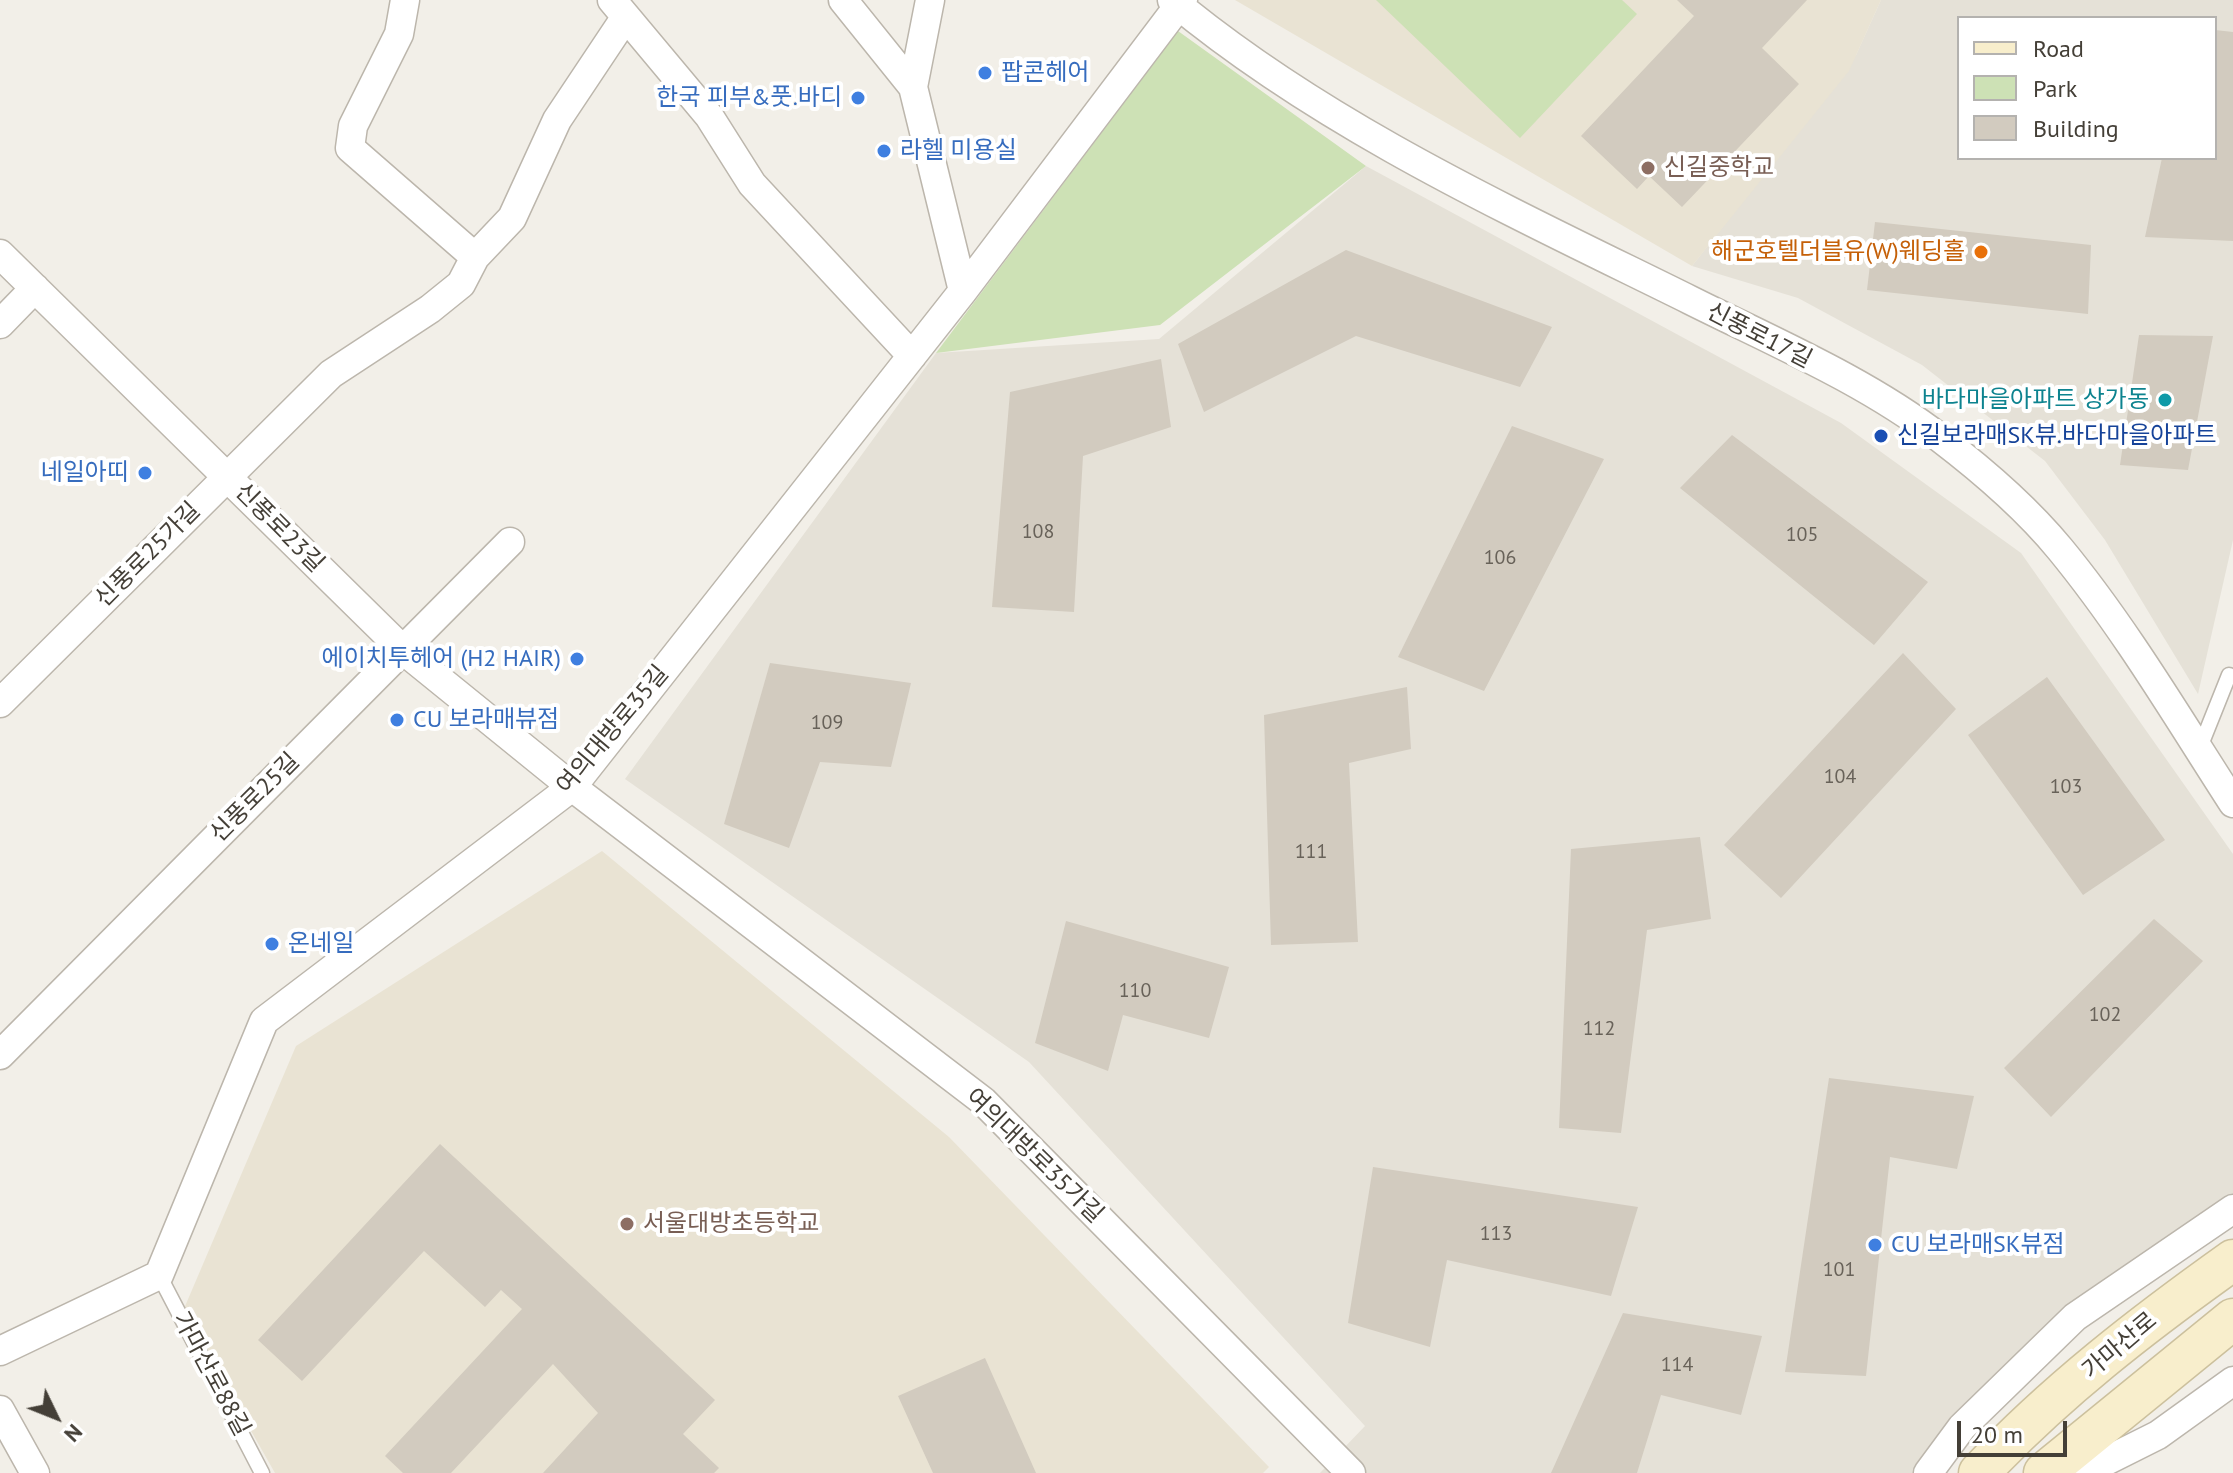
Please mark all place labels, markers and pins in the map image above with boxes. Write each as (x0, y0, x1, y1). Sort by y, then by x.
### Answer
place label: 팝콘헤어 (1001, 59, 1089, 87)
marker: 팝콘헤어 (976, 64, 994, 82)
place label: 한국 피부&풋.바디 (656, 84, 842, 112)
marker: 한국 피부&풋.바디 (849, 89, 867, 107)
place label: 라헬 미용실 (900, 137, 1017, 165)
marker: 라헬 미용실 (875, 142, 893, 160)
place label: 신길중학교 (1664, 154, 1774, 182)
marker: 신길중학교 (1639, 159, 1657, 177)
place label: 해군호텔더블유(W)웨딩홀 (1711, 238, 1965, 266)
marker: 해군호텔더블유(W)웨딩홀 (1972, 243, 1990, 261)
place label: 바다마을아파트 상가동 (1922, 386, 2149, 414)
marker: 바다마을아파트 상가동 (2156, 391, 2174, 409)
place label: 신길보라매SK뷰.바다마을아파트 (1897, 422, 2217, 450)
marker: 신길보라매SK뷰.바다마을아파트 (1872, 427, 1890, 445)
place label: 네일아띠 (41, 459, 129, 487)
marker: 네일아띠 (136, 464, 154, 482)
place label: 에이치투헤어 (H2 HAIR) (322, 645, 561, 673)
marker: 에이치투헤어 (H2 HAIR) (568, 650, 586, 668)
place label: CU 보라매뷰점 (413, 706, 559, 734)
marker: CU 보라매뷰점 (388, 711, 406, 729)
place label: 온네일 (288, 930, 354, 958)
marker: 온네일 (263, 935, 281, 953)
place label: 서울대방초등학교 (643, 1210, 820, 1238)
marker: 서울대방초등학교 (618, 1215, 636, 1233)
place label: CU 보라매SK뷰점 (1891, 1231, 2065, 1259)
marker: CU 보라매SK뷰점 (1866, 1236, 1884, 1254)

